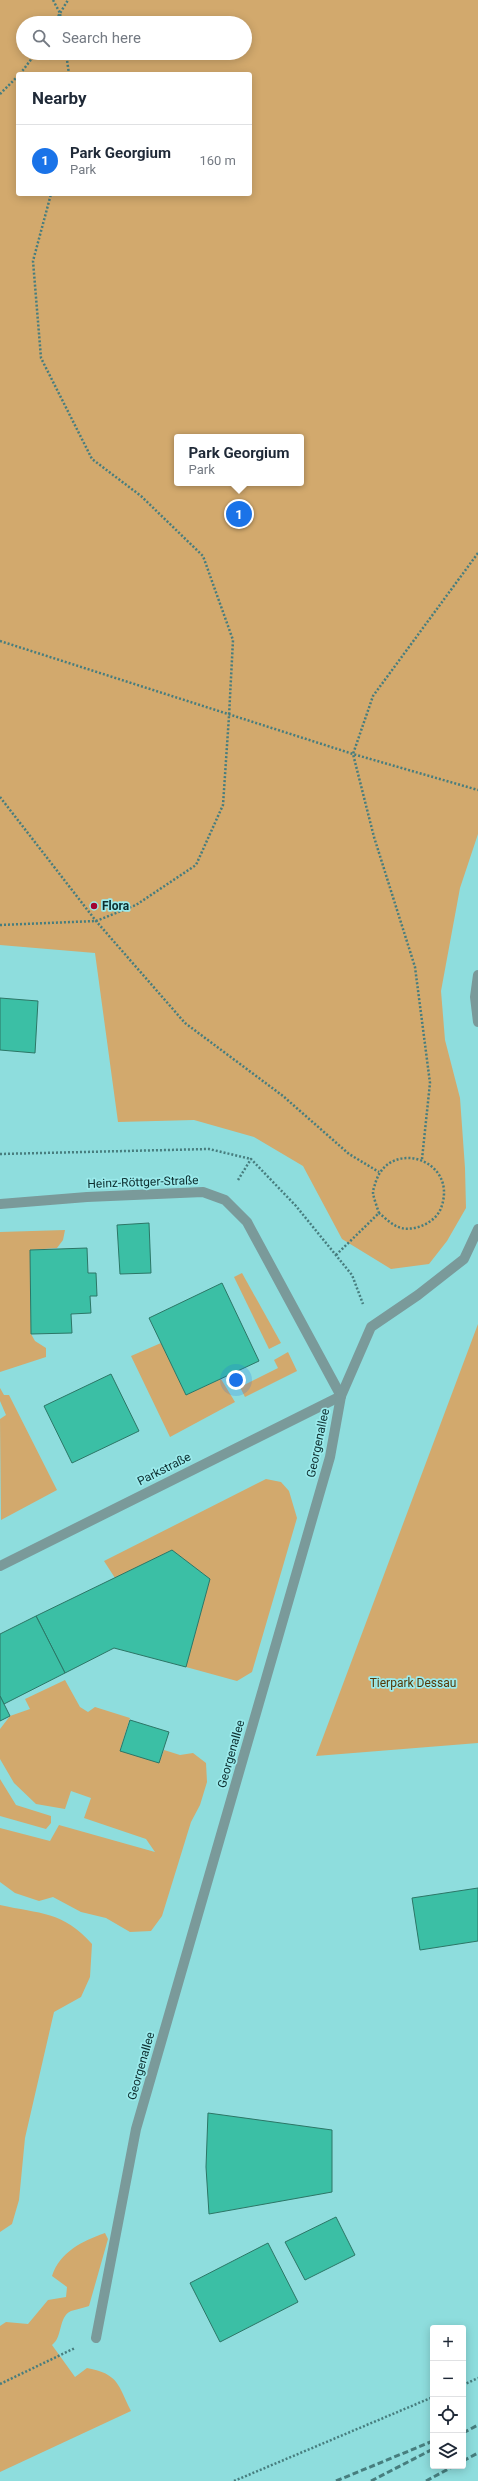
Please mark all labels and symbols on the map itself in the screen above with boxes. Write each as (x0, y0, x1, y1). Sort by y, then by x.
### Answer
pin: 1 (226, 499, 252, 529)
place label: Flora (102, 899, 130, 913)
marker: Flora (89, 901, 99, 911)
street label: Heinz-Röttger-Straße (87, 1173, 199, 1191)
your location (226, 1370, 246, 1390)
street label: Georgenallee (304, 1407, 332, 1479)
street label: Parkstraße (135, 1450, 193, 1488)
park label: Tierpark Dessau (370, 1676, 456, 1690)
street label: Georgenallee (215, 1718, 247, 1790)
street label: Georgenallee (125, 2030, 157, 2102)

